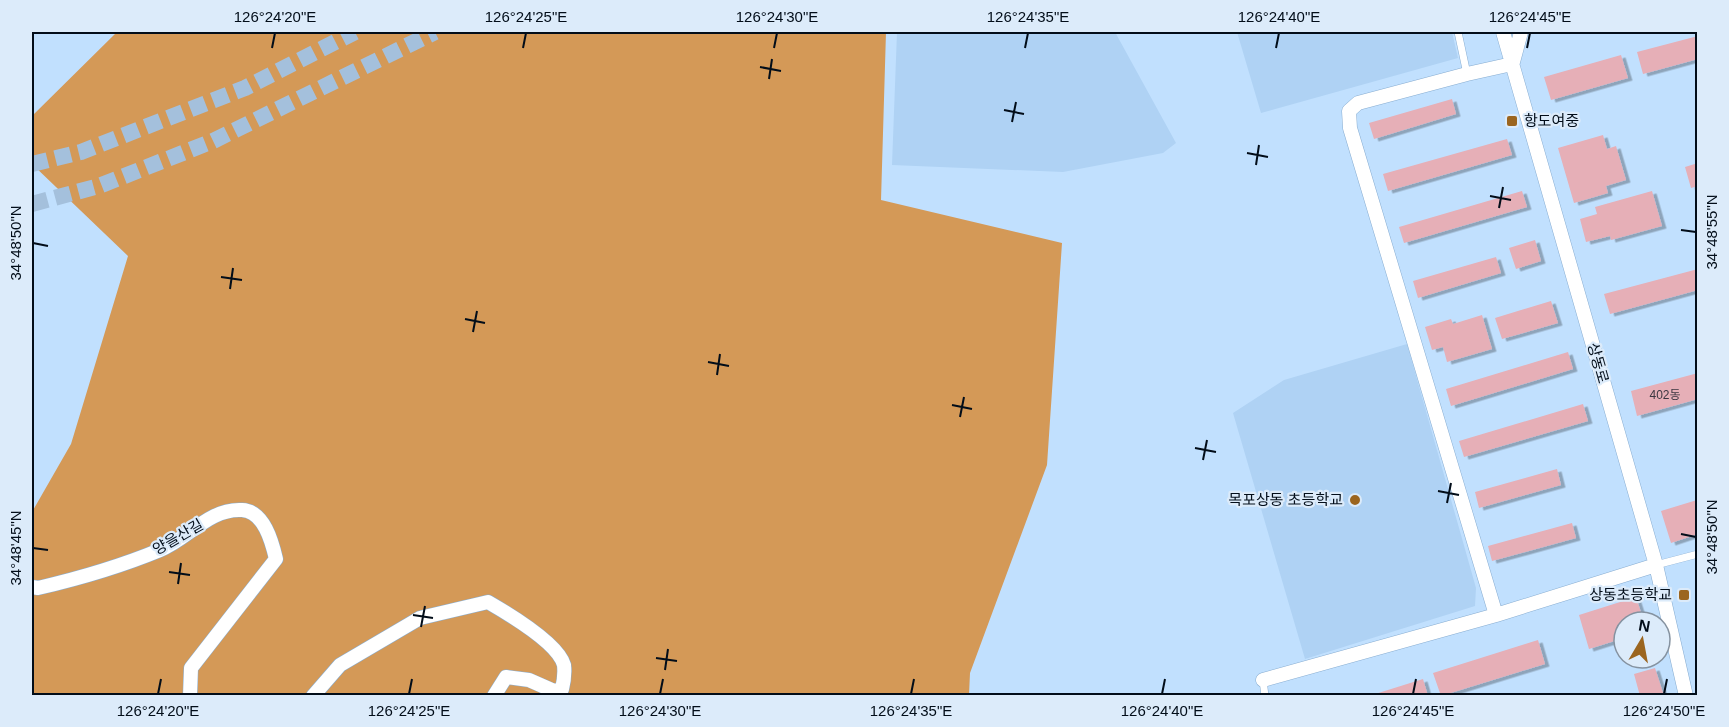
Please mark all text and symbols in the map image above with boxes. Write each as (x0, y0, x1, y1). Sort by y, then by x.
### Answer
text: 126°24'20"E (234, 8, 316, 25)
text: 126°24'25"E (485, 8, 567, 25)
text: 126°24'30"E (736, 8, 818, 25)
text: 126°24'35"E (987, 8, 1069, 25)
text: 126°24'40"E (1238, 8, 1320, 25)
text: 126°24'45"E (1489, 8, 1571, 25)
place label: 항도여중 (1524, 112, 1579, 129)
marker: 항도여중 (1505, 114, 1519, 128)
text: 34°48'55"N (1703, 194, 1720, 270)
text: 34°48'50"N (7, 205, 24, 281)
street label: 상동로 (1585, 341, 1612, 385)
house number: 402동 (1649, 388, 1681, 402)
place label: 목포상동 초등학교 (1228, 491, 1343, 508)
marker: 목포상동 초등학교 (1348, 493, 1362, 507)
text: 34°48'50"N (1703, 499, 1720, 575)
text: 34°48'45"N (7, 510, 24, 586)
street label: 양을산길 (150, 515, 206, 558)
place label: 상동초등학교 (1589, 586, 1672, 603)
marker: 상동초등학교 (1677, 588, 1691, 602)
north arrow (1612, 610, 1672, 670)
text: N (1637, 616, 1652, 635)
text: 126°24'20"E (117, 702, 199, 719)
text: 126°24'25"E (368, 702, 450, 719)
text: 126°24'30"E (619, 702, 701, 719)
text: 126°24'35"E (870, 702, 952, 719)
text: 126°24'40"E (1121, 702, 1203, 719)
text: 126°24'45"E (1372, 702, 1454, 719)
text: 126°24'50"E (1623, 702, 1705, 719)

